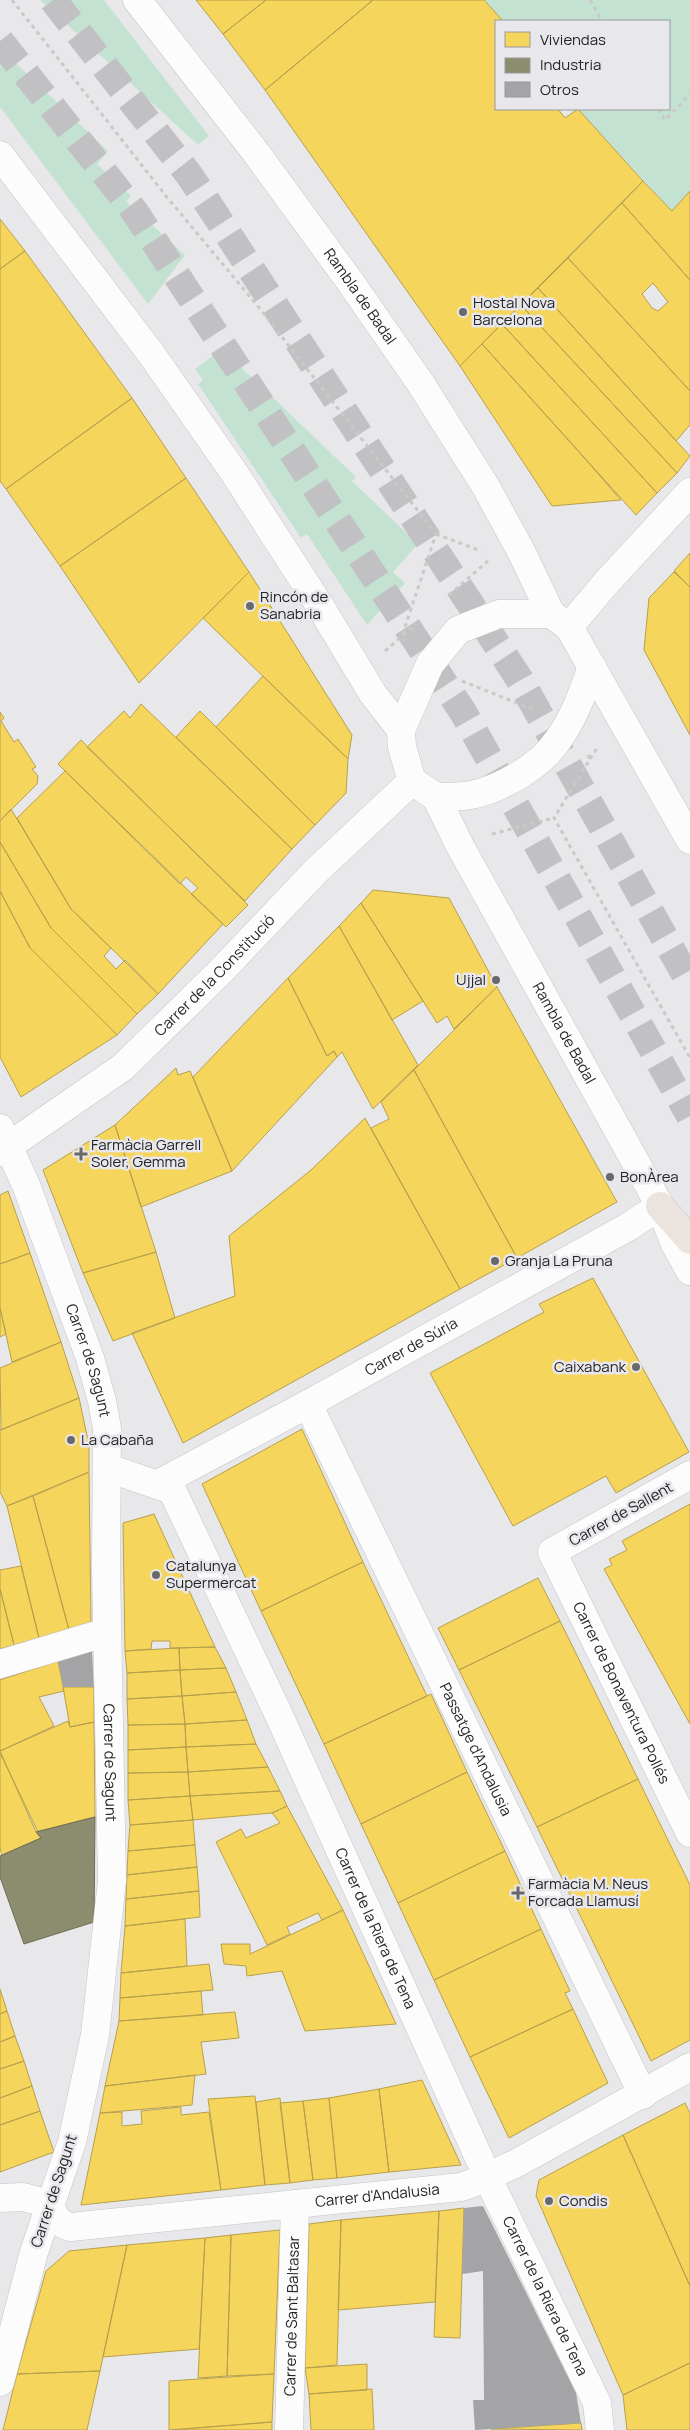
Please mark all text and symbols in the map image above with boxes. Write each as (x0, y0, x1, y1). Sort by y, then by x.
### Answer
legend (495, 20, 670, 110)
text: Viviendas (540, 29, 606, 50)
text: Industria (540, 54, 601, 75)
text: Otros (540, 79, 579, 100)
street label: Rambla de Badal (319, 244, 402, 349)
place label: Hostal Nova Barcelona (473, 292, 555, 330)
marker: Hostal Nova Barcelona (457, 306, 469, 318)
place label: Rincón de Sanabria (260, 586, 329, 624)
marker: Rincón de Sanabria (244, 600, 256, 612)
street label: Carrer de la Constitució (149, 910, 279, 1041)
place label: Ujjal (456, 969, 486, 990)
marker: Ujjal (490, 974, 502, 986)
street label: Rambla de Badal (528, 978, 601, 1087)
place label: Farmàcia Garrell Soler, Gemma (91, 1134, 201, 1172)
marker: Farmàcia Garrell Soler, Gemma (75, 1148, 87, 1160)
place label: BonÀrea (620, 1166, 679, 1187)
marker: BonÀrea (604, 1171, 616, 1183)
place label: Granja La Pruna (505, 1250, 613, 1271)
marker: Granja La Pruna (489, 1255, 501, 1267)
street label: Carrer de Sagunt (61, 1301, 116, 1419)
street label: Carrer de Súria (361, 1312, 461, 1381)
place label: Caixabank (554, 1356, 627, 1377)
marker: Caixabank (630, 1361, 642, 1373)
place label: La Cabaña (81, 1429, 154, 1450)
marker: La Cabaña (65, 1434, 77, 1446)
street label: Carrer de Sallent (565, 1476, 676, 1551)
place label: Catalunya Supermercat (166, 1555, 257, 1593)
marker: Catalunya Supermercat (150, 1569, 162, 1581)
street label: Carrer de Bonaventura Pollés (568, 1598, 675, 1787)
street label: Passatge d'Andalusia (435, 1679, 517, 1820)
street label: Carrer de Sagunt (99, 1704, 122, 1822)
street label: Carrer de la Riera de Tena (330, 1844, 421, 2012)
place label: Farmàcia M. Neus Forcada Llamusí (528, 1873, 648, 1911)
marker: Farmàcia M. Neus Forcada Llamusí (512, 1887, 524, 1899)
street label: Carrer de Sagunt (25, 2132, 82, 2250)
street label: Carrer d'Andalusia (314, 2178, 441, 2212)
place label: Condis (559, 2190, 608, 2211)
marker: Condis (543, 2195, 555, 2207)
street label: Carrer de la Riera de Tena (498, 2213, 593, 2379)
street label: Carrer de Sant Baltasar (279, 2235, 304, 2396)

